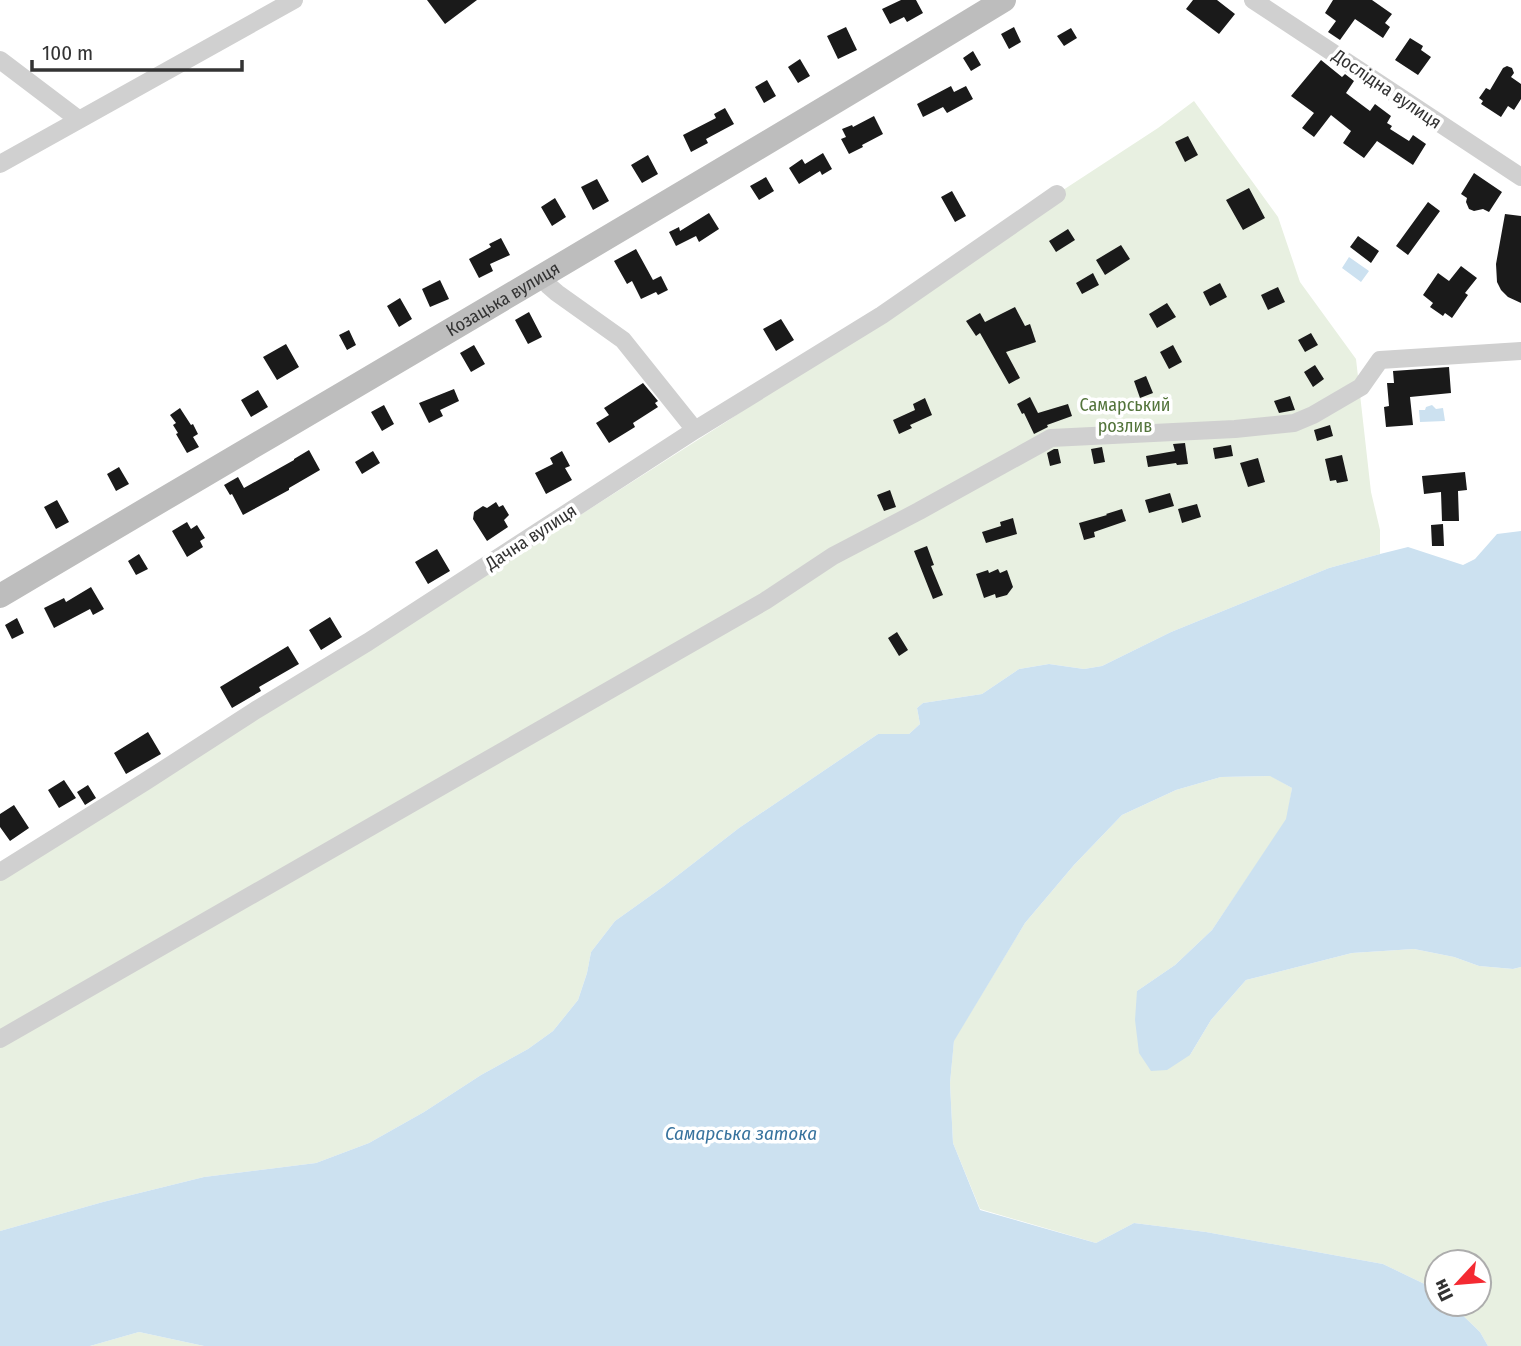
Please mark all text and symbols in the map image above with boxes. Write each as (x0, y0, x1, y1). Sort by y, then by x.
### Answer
scale bar (32, 28, 242, 72)
text: 100 m (42, 40, 93, 66)
street label: Дослідна вулиця (1328, 44, 1446, 134)
street label: Козацька вулиця (442, 257, 564, 341)
park label: Самарський розлив (1080, 394, 1170, 437)
street label: Дачна вулиця (480, 499, 581, 575)
water label: Самарська затока (665, 1122, 817, 1145)
north arrow (1423, 1248, 1493, 1318)
text: Пн (1428, 1276, 1458, 1305)

